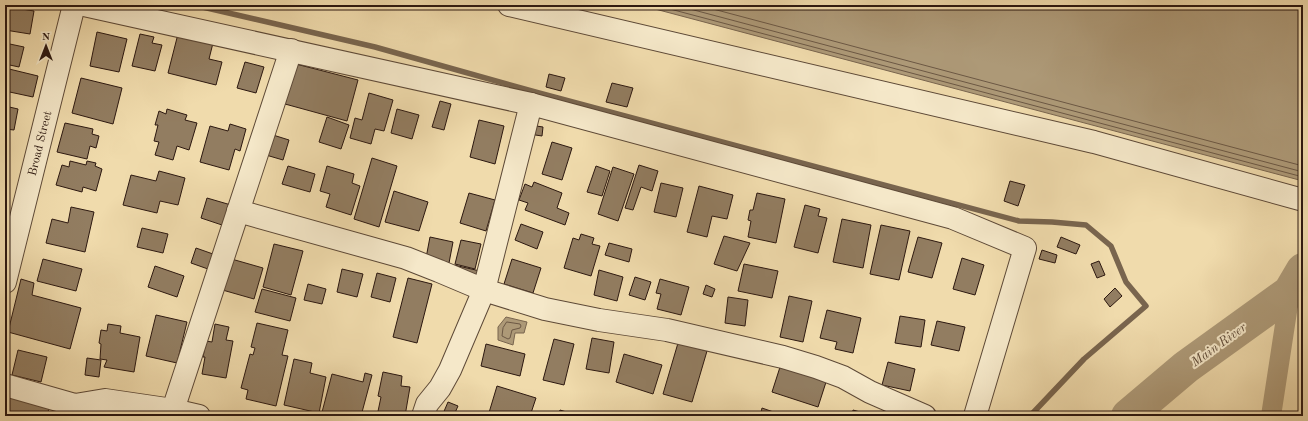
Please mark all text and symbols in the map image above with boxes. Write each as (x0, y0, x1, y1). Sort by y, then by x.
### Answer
north arrow (26, 26, 66, 66)
text: N (42, 32, 51, 43)
street label: Broad Street (27, 110, 54, 177)
water label: Main River (1188, 321, 1249, 370)

